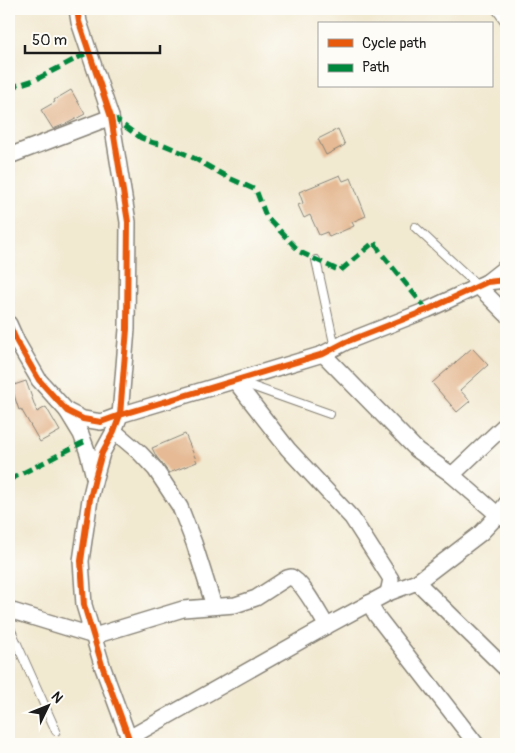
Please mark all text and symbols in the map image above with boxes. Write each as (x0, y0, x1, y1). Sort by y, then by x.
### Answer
scale bar (25, 22, 160, 54)
legend (318, 22, 492, 88)
text: 50 m (32, 31, 67, 50)
text: Cycle path (362, 34, 426, 53)
text: Path (362, 58, 389, 77)
north arrow (22, 680, 72, 730)
text: N (48, 688, 67, 707)

